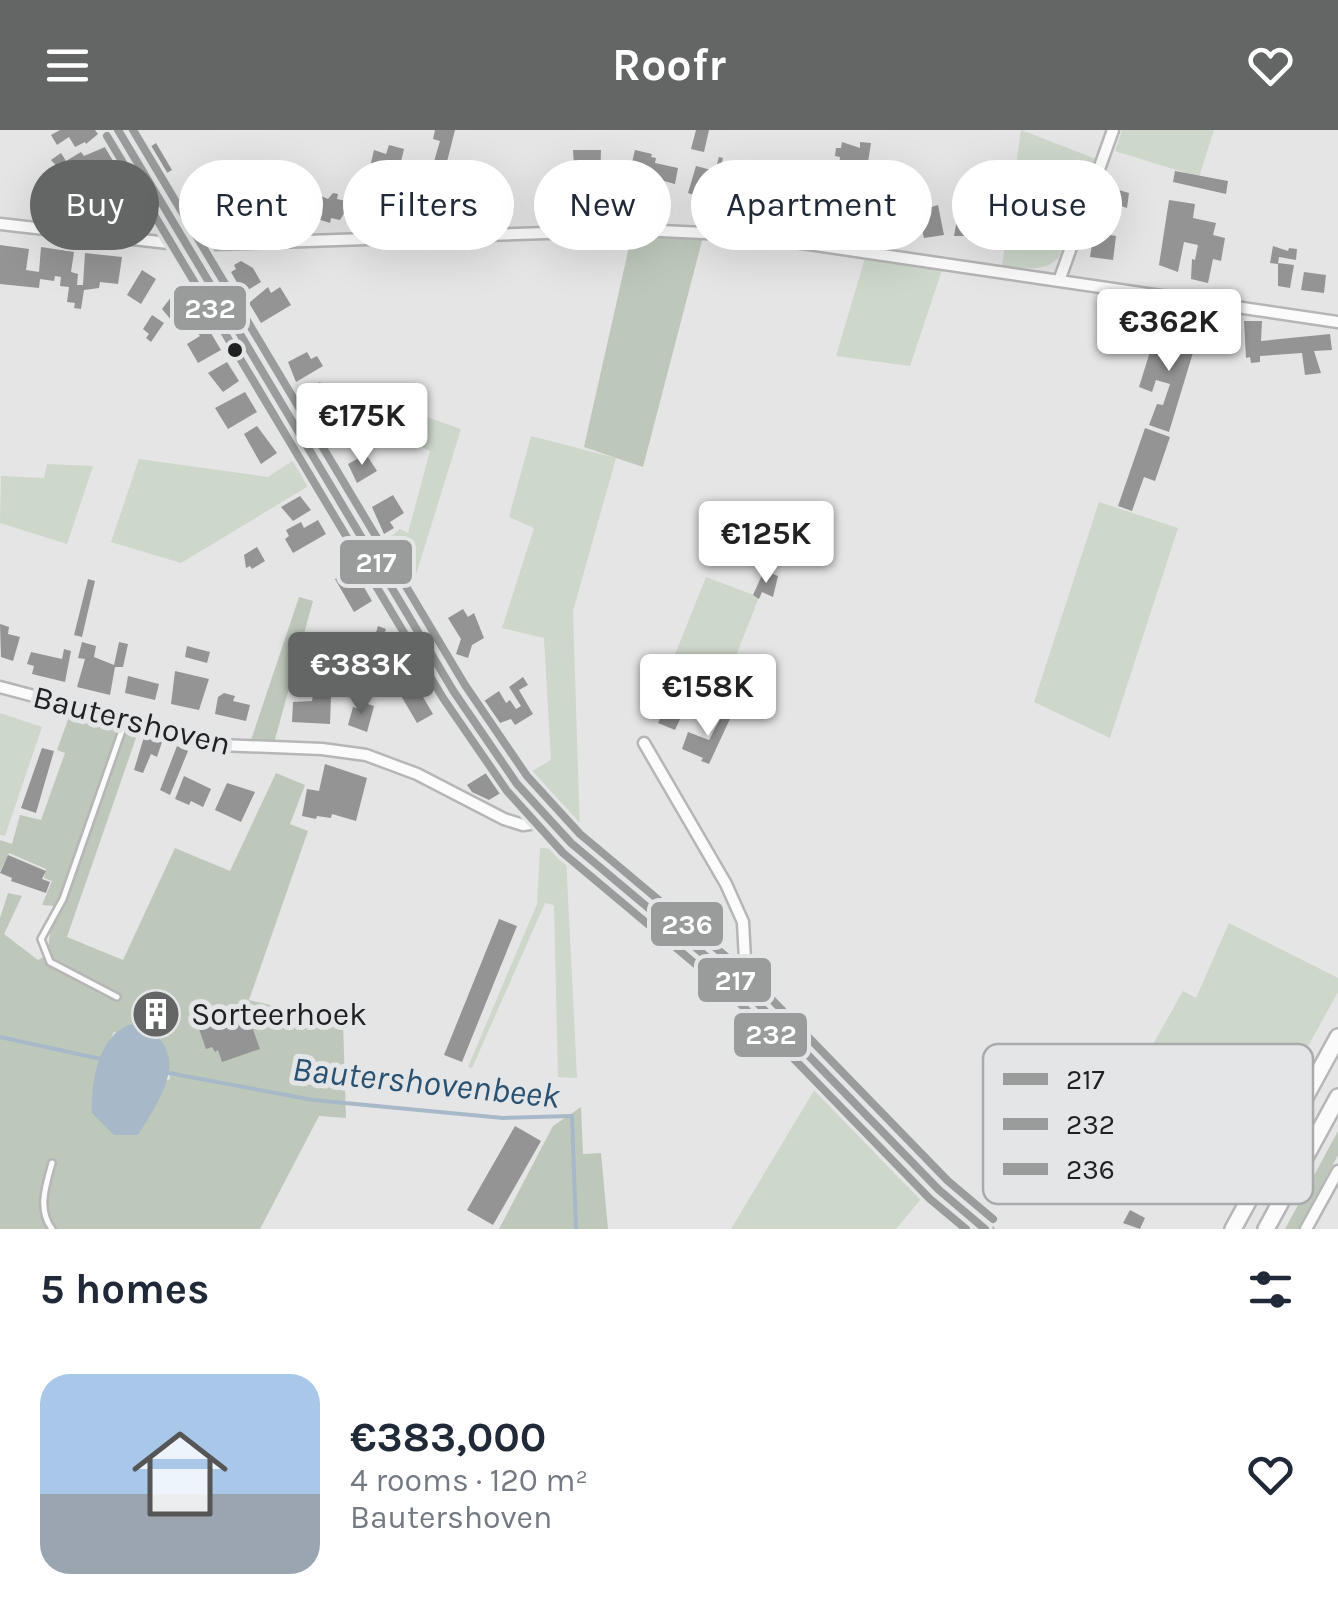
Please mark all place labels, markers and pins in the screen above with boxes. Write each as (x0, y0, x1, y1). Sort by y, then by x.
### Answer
pin: €362K (1099, 289, 1239, 374)
unlabelled marker (225, 340, 245, 360)
pin: €175K (292, 383, 432, 468)
pin: €125K (696, 501, 836, 586)
pin: €383K (291, 632, 431, 717)
pin: €158K (638, 654, 778, 739)
building icon: Sorteerhoek (130, 988, 182, 1040)
place label: Sorteerhoek (191, 996, 367, 1033)

